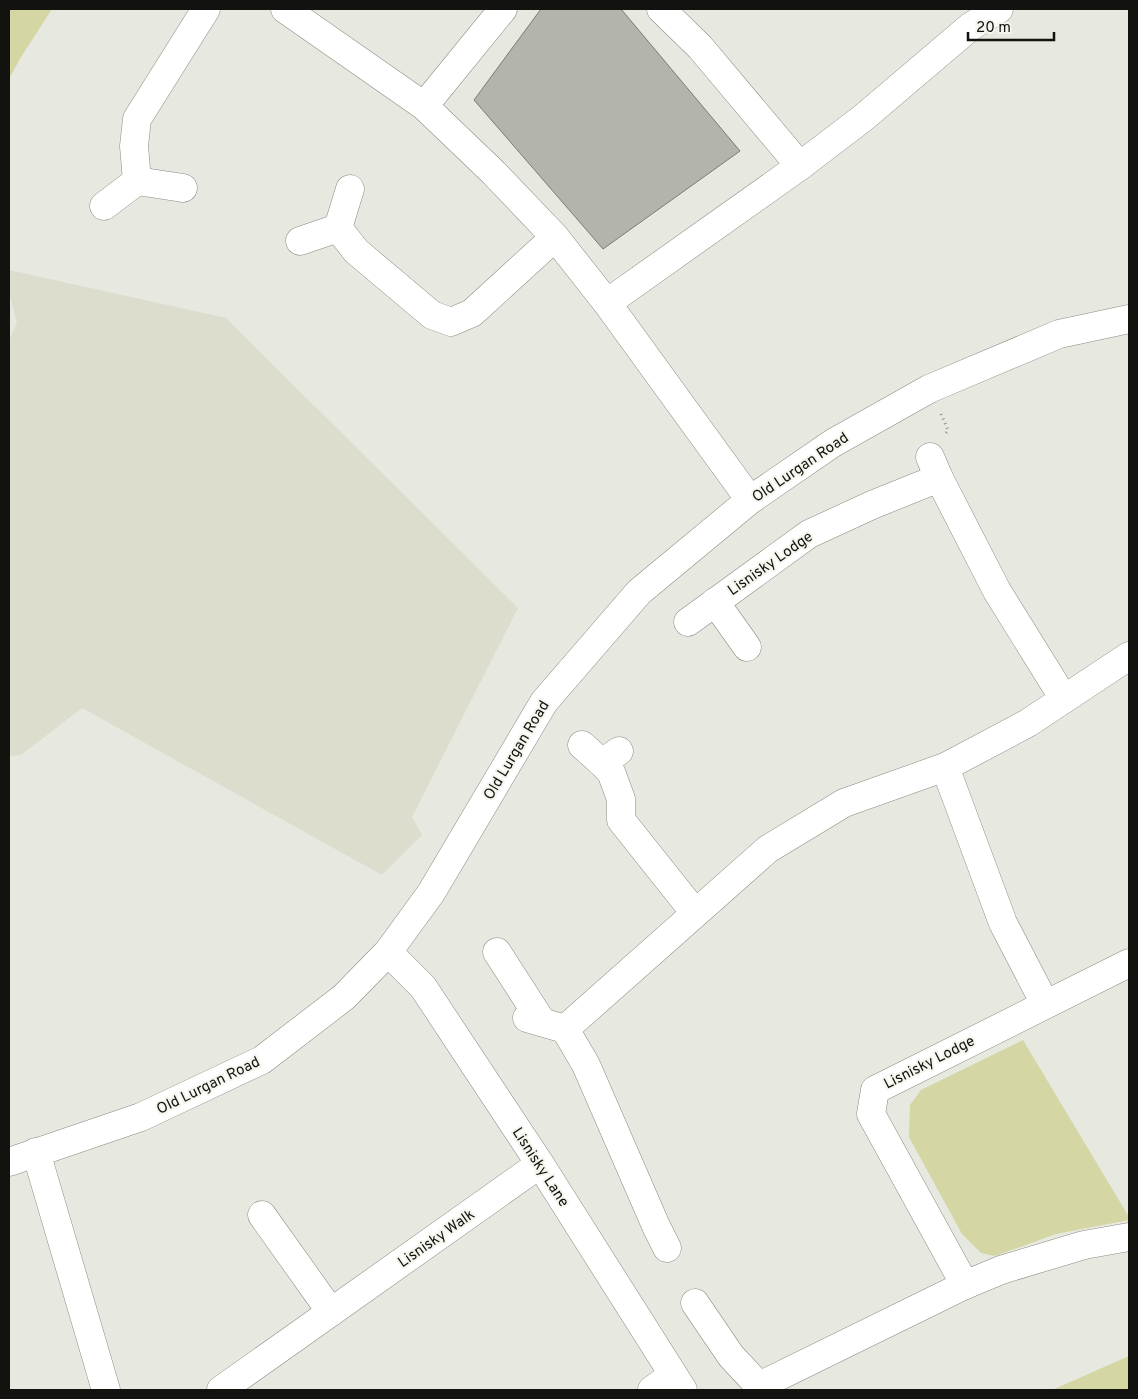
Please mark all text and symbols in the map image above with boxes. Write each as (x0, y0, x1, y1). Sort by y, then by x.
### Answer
scale bar (968, 10, 1054, 42)
text: 20 m (976, 19, 1011, 38)
street label: Old Lurgan Road (749, 429, 853, 508)
street label: Lisnisky Lodge (725, 528, 817, 601)
street label: Old Lurgan Road (480, 698, 554, 804)
street label: Lisnisky Lodge (881, 1032, 978, 1094)
street label: Old Lurgan Road (154, 1053, 263, 1120)
street label: Lisnisky Lane (507, 1125, 572, 1211)
street label: Lisnisky Walk (395, 1206, 479, 1273)

